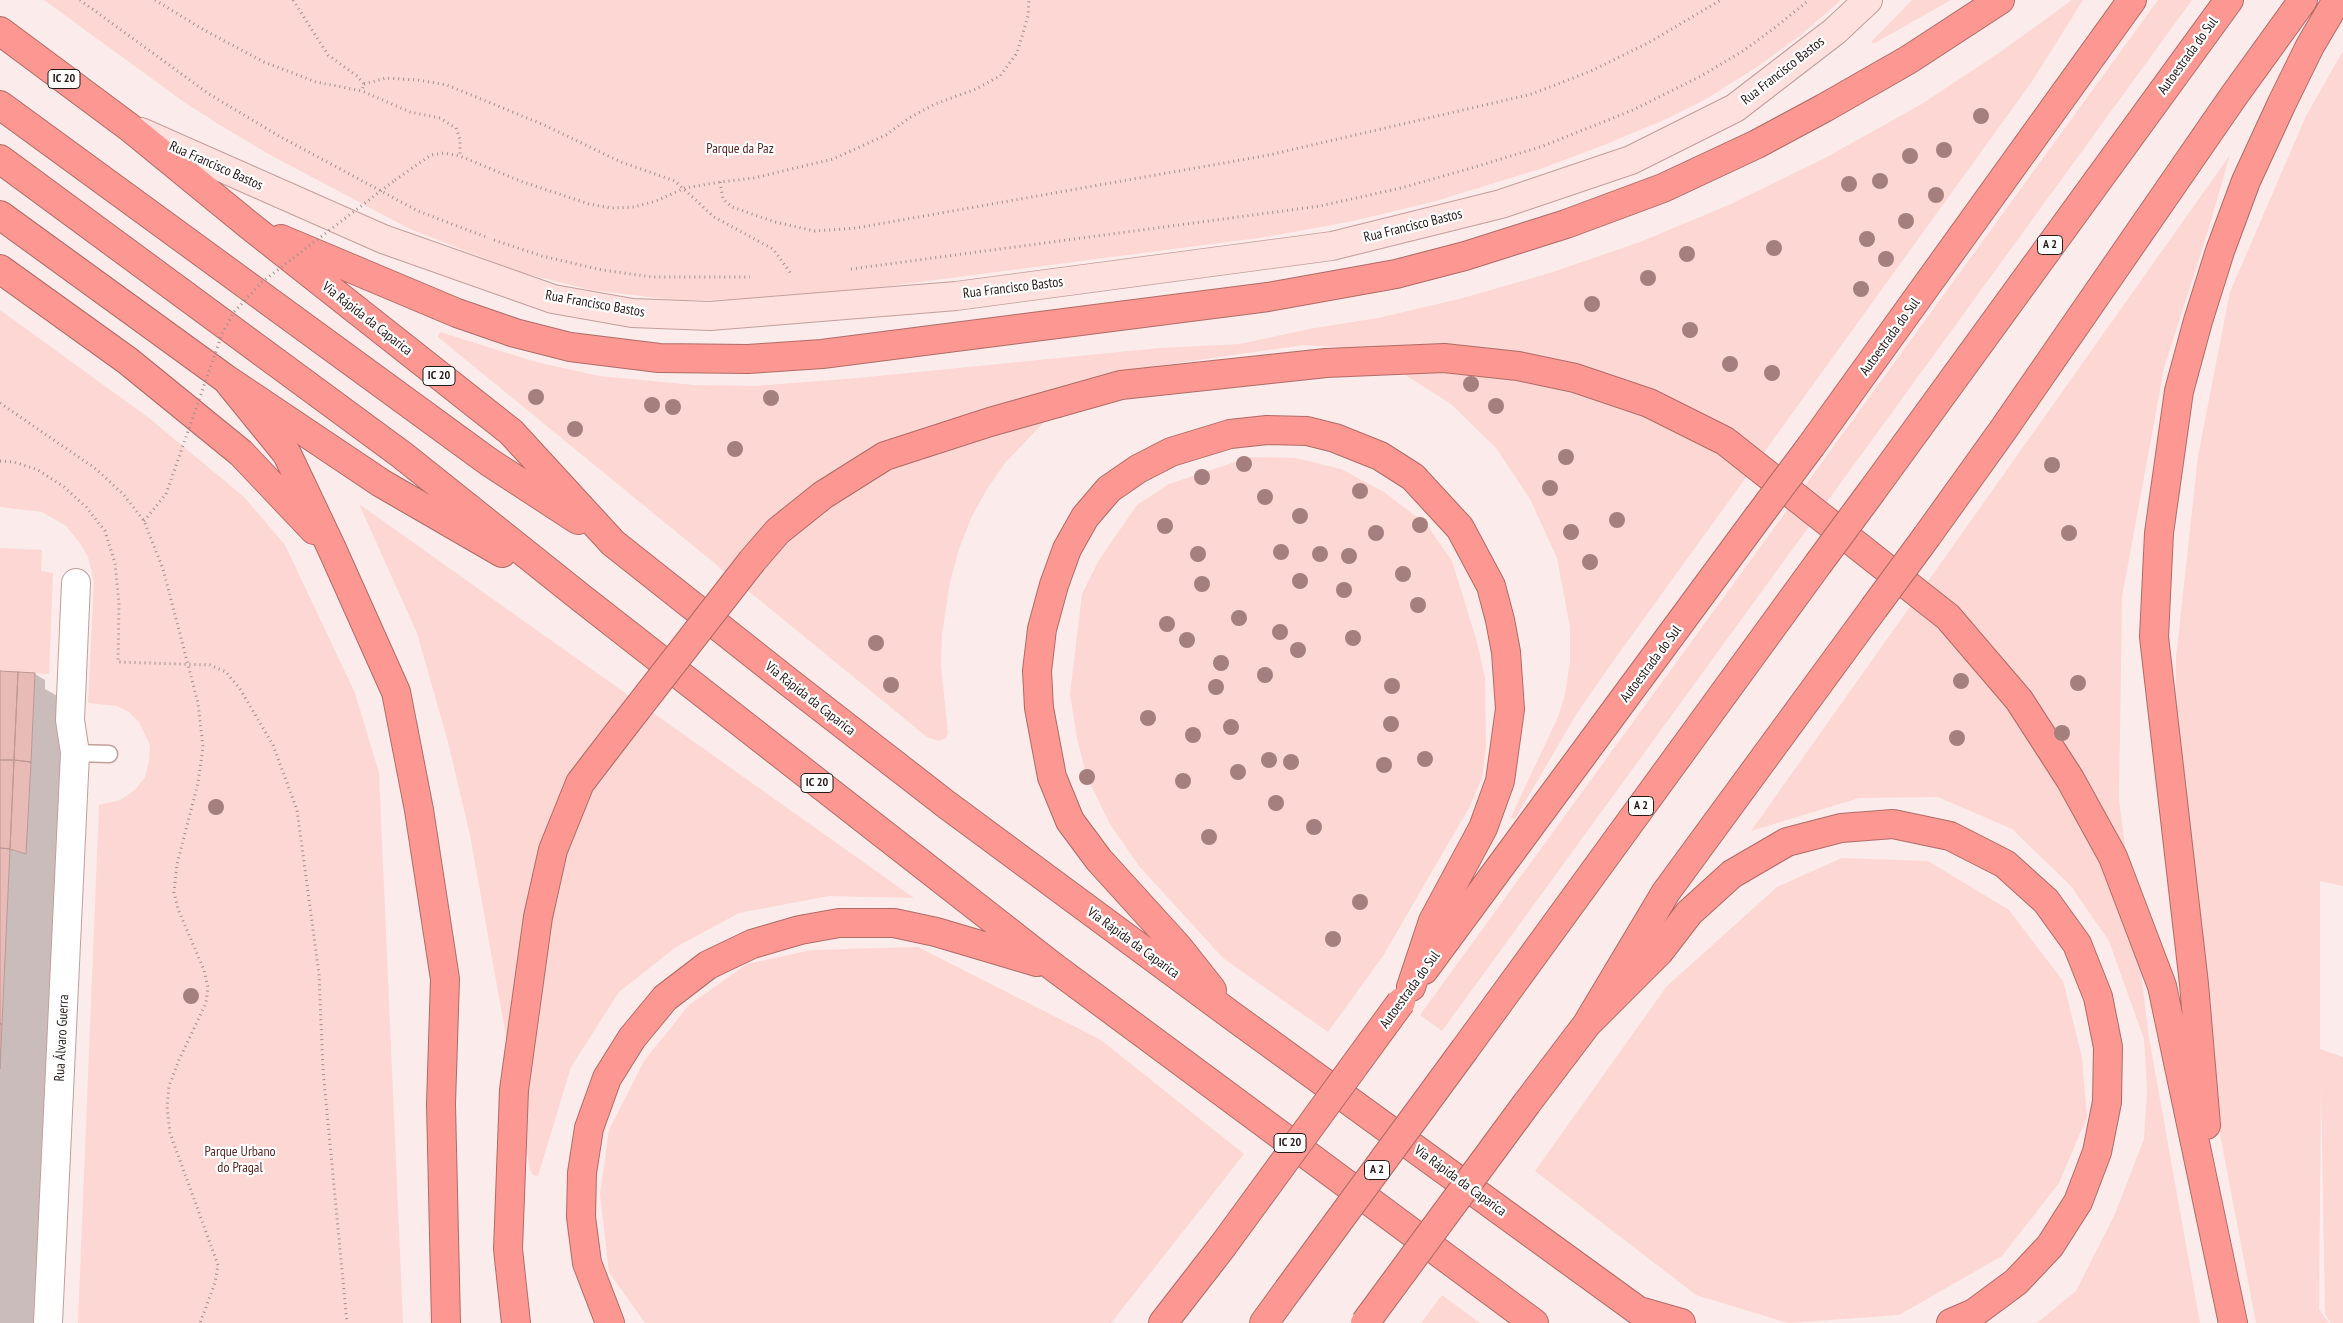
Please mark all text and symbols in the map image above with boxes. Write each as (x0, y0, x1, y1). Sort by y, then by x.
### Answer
street label: Autoestrada do Sul (2154, 14, 2222, 98)
street label: Rua Francisco Bastos (1738, 33, 1828, 109)
road number: IC 20 (48, 70, 80, 88)
street label: Rua Francisco Bastos (167, 138, 265, 194)
park label: Parque da Paz (706, 141, 774, 157)
street label: Rua Francisco Bastos (1362, 206, 1464, 246)
road number: A 2 (2038, 236, 2062, 254)
street label: Rua Francisco Bastos (962, 274, 1064, 302)
street label: Via Rápida da Caparica (319, 279, 415, 359)
street label: Rua Francisco Bastos (544, 287, 646, 321)
street label: Autoestrada do Sul (1856, 295, 1924, 379)
road number: IC 20 (423, 366, 455, 386)
street label: Autoestrada do Sul (1617, 622, 1685, 706)
street label: Via Rápida da Caparica (762, 659, 858, 739)
road number: IC 20 (801, 774, 833, 792)
road number: A 2 (1628, 796, 1654, 816)
street label: Via Rápida da Caparica (1084, 904, 1182, 982)
street label: Autoestrada do Sul (1376, 948, 1444, 1032)
street label: Rua Álvaro Guerra (51, 994, 73, 1082)
road number: IC 20 (1274, 1134, 1306, 1152)
street label: Via Rápida da Caparica (1411, 1142, 1509, 1220)
park label: Parque Urbano do Pragal (204, 1144, 276, 1176)
road number: A 2 (1364, 1160, 1390, 1180)

